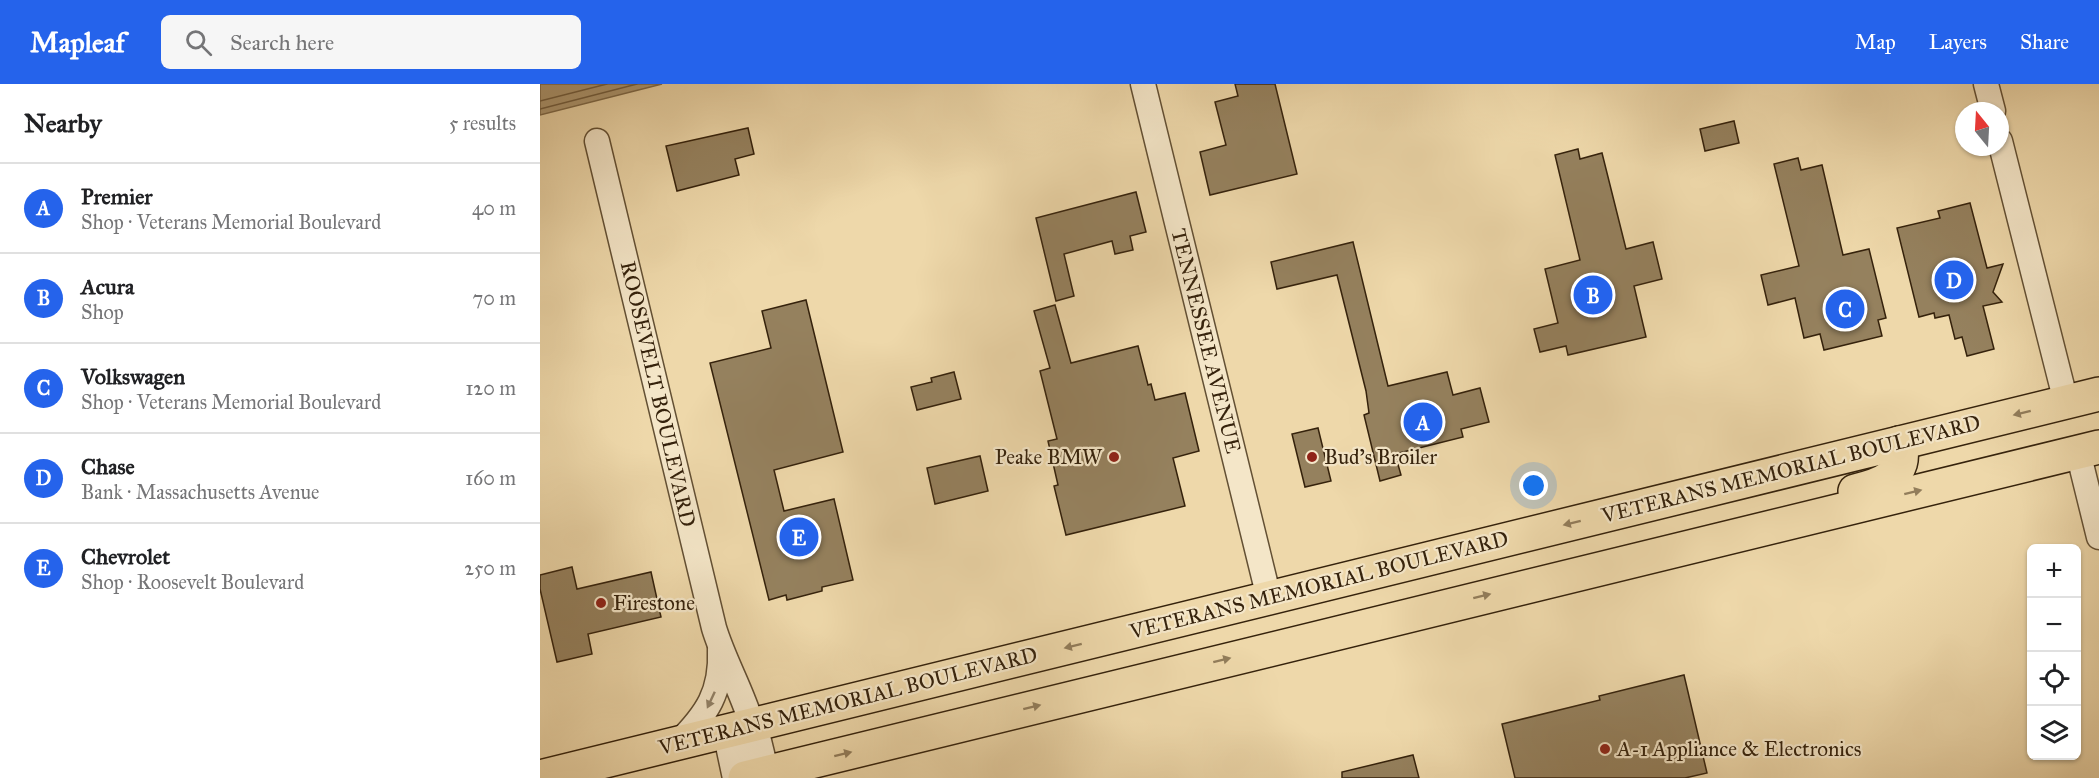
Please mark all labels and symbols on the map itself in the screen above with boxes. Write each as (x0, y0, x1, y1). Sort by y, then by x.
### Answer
north arrow (1955, 102, 2009, 156)
street label: TENNESSEE AVENUE (1166, 226, 1246, 456)
pin: D (1934, 258, 1974, 302)
street label: ROOSEVELT BOULEVARD (615, 259, 701, 529)
pin: B (1574, 272, 1612, 318)
pin: C (1826, 286, 1864, 332)
pin: A (1404, 400, 1442, 444)
one-way arrow (2013, 408, 2031, 418)
street label: VETERANS MEMORIAL BOULEVARD (1598, 409, 1983, 529)
place label: Peake BMW (995, 444, 1103, 470)
place label: Bud's Broiler (1324, 444, 1437, 470)
marker: Peake BMW (1107, 450, 1121, 464)
marker: Bud's Broiler (1305, 450, 1319, 464)
your location (1519, 471, 1548, 500)
one-way arrow (1903, 486, 1922, 496)
pin: E (780, 514, 818, 560)
one-way arrow (1563, 518, 1582, 528)
street label: VETERANS MEMORIAL BOULEVARD (1126, 525, 1511, 645)
place label: Firestone (613, 590, 695, 616)
one-way arrow (1473, 591, 1491, 601)
marker: Firestone (594, 596, 608, 610)
street label: VETERANS MEMORIAL BOULEVARD (655, 641, 1040, 761)
one-way arrow (1064, 641, 1082, 651)
one-way arrow (1212, 655, 1231, 665)
one-way arrow (707, 691, 717, 709)
one-way arrow (1023, 701, 1041, 711)
place label: A-1 Appliance & Electronics (1616, 736, 1862, 762)
marker: A-1 Appliance & Electronics (1598, 742, 1612, 756)
one-way arrow (834, 748, 852, 758)

